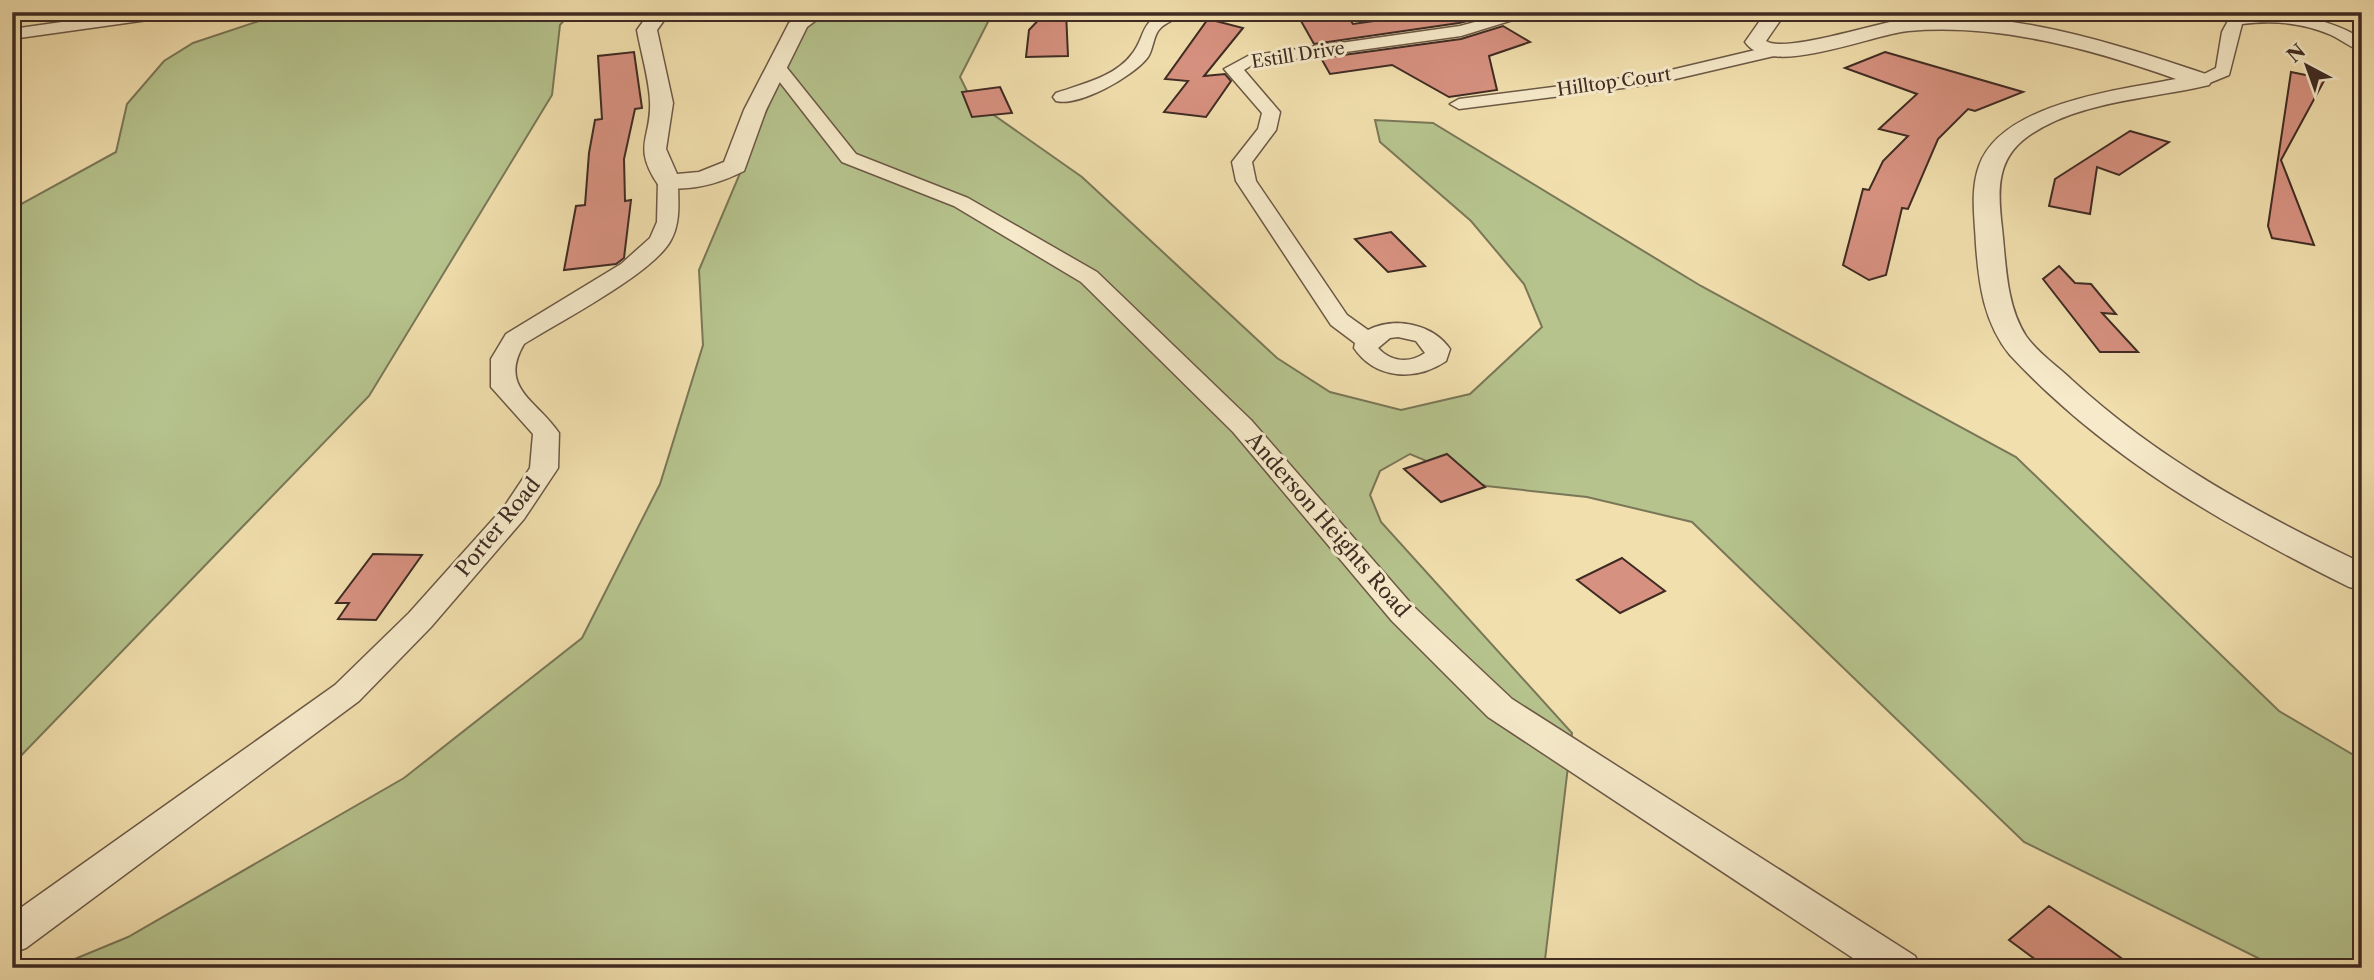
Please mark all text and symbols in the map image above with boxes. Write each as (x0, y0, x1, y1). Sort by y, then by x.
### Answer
north arrow (2272, 32, 2342, 102)
street label: Estill Drive (1250, 37, 1346, 73)
text: N (2282, 39, 2310, 68)
street label: Hilltop Court (1556, 63, 1673, 101)
street label: Anderson Heights Road (1241, 426, 1416, 622)
street label: Porter Road (450, 472, 545, 581)

